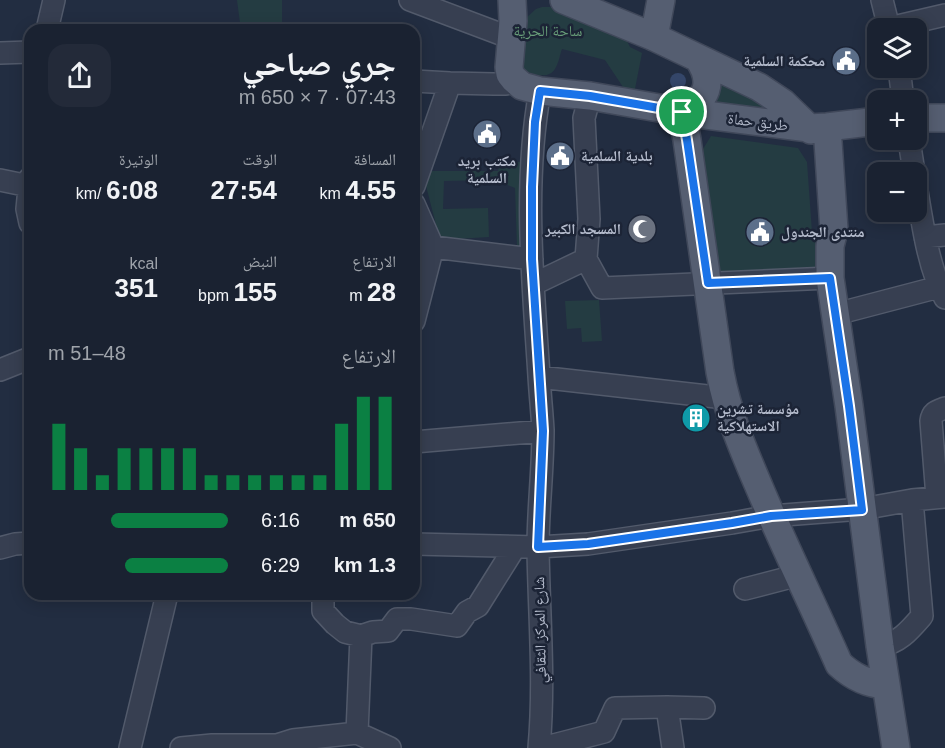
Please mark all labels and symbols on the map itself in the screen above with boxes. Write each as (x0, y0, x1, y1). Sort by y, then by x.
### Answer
park label: ساحة الحرية (514, 22, 583, 40)
public building icon: محكمة السلمية (830, 45, 862, 77)
place label: محكمة السلمية (743, 52, 825, 69)
pin (656, 86, 707, 137)
street label: طريق حماة (727, 109, 789, 136)
public building icon: مكتب بريد السلمية (471, 118, 503, 150)
public building icon: بلدية السلمية (544, 140, 576, 172)
place label: بلدية السلمية (581, 147, 653, 165)
place label: مكتب بريد السلمية (458, 152, 516, 186)
mosque icon: المسجد الكبير (626, 213, 658, 245)
public building icon: منتدى الجندول (744, 216, 776, 248)
place label: المسجد الكبير (544, 220, 621, 238)
place label: منتدى الجندول (781, 223, 865, 241)
place label: مؤسسة تشرين الاستهلاكية (717, 400, 799, 435)
building icon: مؤسسة تشرين الاستهلاكية (680, 402, 712, 434)
street label: شارع المركز الثقافي (530, 576, 553, 683)

